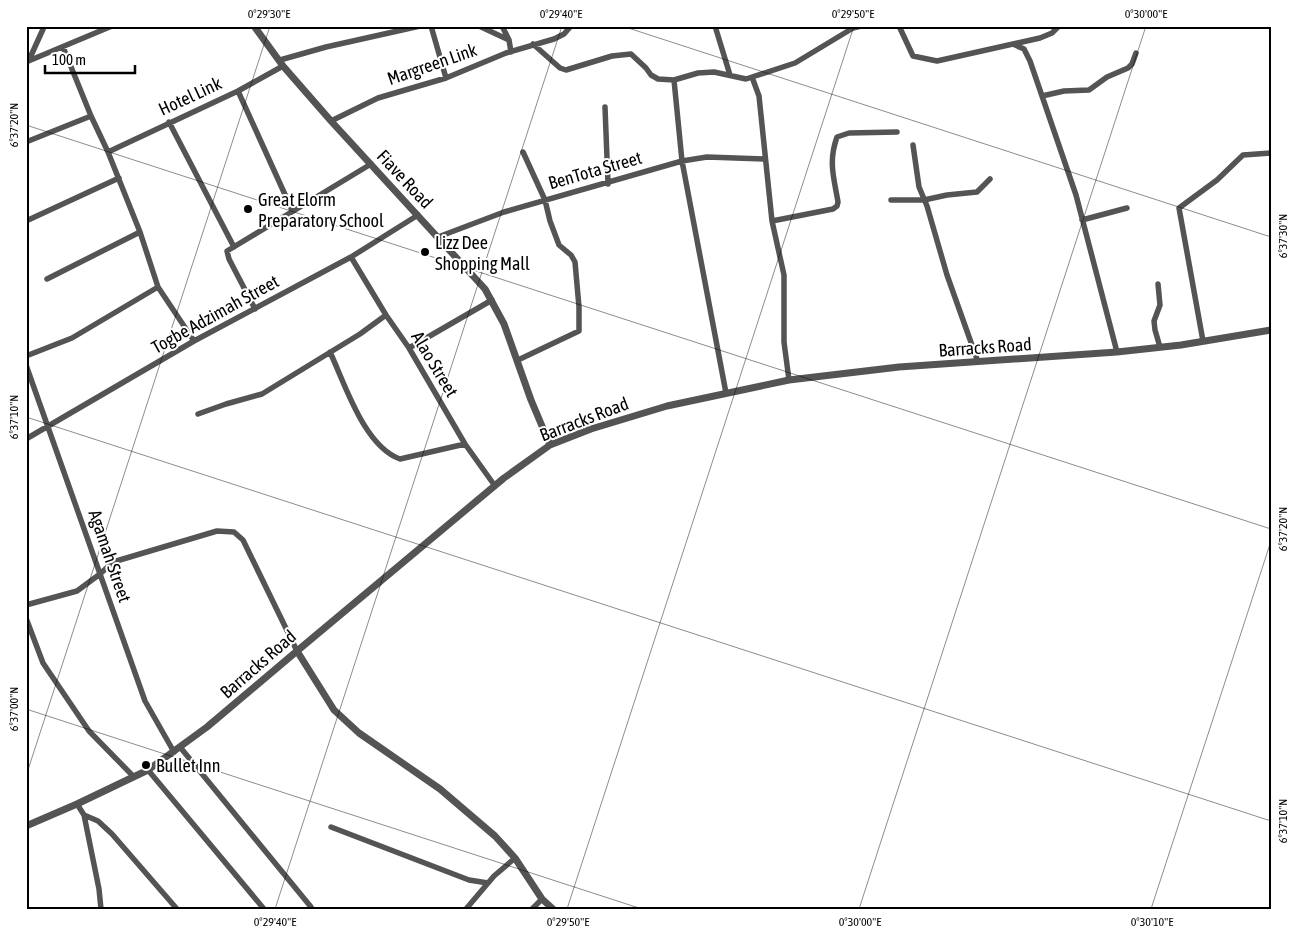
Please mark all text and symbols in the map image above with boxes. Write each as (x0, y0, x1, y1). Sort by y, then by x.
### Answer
text: 0°29'30"E (248, 7, 290, 21)
text: 0°29'40"E (540, 7, 582, 21)
text: 0°29'50"E (832, 7, 874, 21)
text: 0°30'00"E (1125, 7, 1167, 21)
street label: Margreen Link (384, 39, 480, 89)
scale bar (45, 42, 135, 74)
text: 100 m (52, 51, 86, 68)
street label: Hotel Link (155, 72, 225, 120)
text: 6°37'20"N (7, 103, 21, 147)
street label: Fiave Road (373, 146, 437, 212)
street label: BenTota Street (546, 147, 644, 193)
place label: Great Elorm Preparatory School (258, 189, 384, 231)
marker: Great Elorm Preparatory School (242, 203, 254, 215)
text: 6°37'30"N (1276, 214, 1290, 258)
place label: Lizz Dee Shopping Mall (435, 232, 530, 274)
marker: Lizz Dee Shopping Mall (419, 246, 431, 258)
street label: Togbe Adzimah Street (148, 270, 282, 358)
street label: Alao Street (407, 328, 463, 400)
street label: Barracks Road (938, 333, 1032, 361)
street label: Barracks Road (537, 392, 631, 446)
text: 6°37'10"N (7, 395, 21, 439)
street label: Agamah Street (84, 507, 136, 605)
text: 6°37'20"N (1276, 507, 1290, 551)
street label: Barracks Road (216, 625, 300, 703)
text: 6°37'00"N (7, 687, 21, 731)
place label: Bullet Inn (156, 755, 220, 776)
marker: Bullet Inn (140, 759, 152, 771)
text: 6°37'10"N (1276, 799, 1290, 843)
text: 0°29'40"E (254, 915, 296, 929)
text: 0°29'50"E (547, 915, 589, 929)
text: 0°30'00"E (839, 915, 881, 929)
text: 0°30'10"E (1131, 915, 1173, 929)

